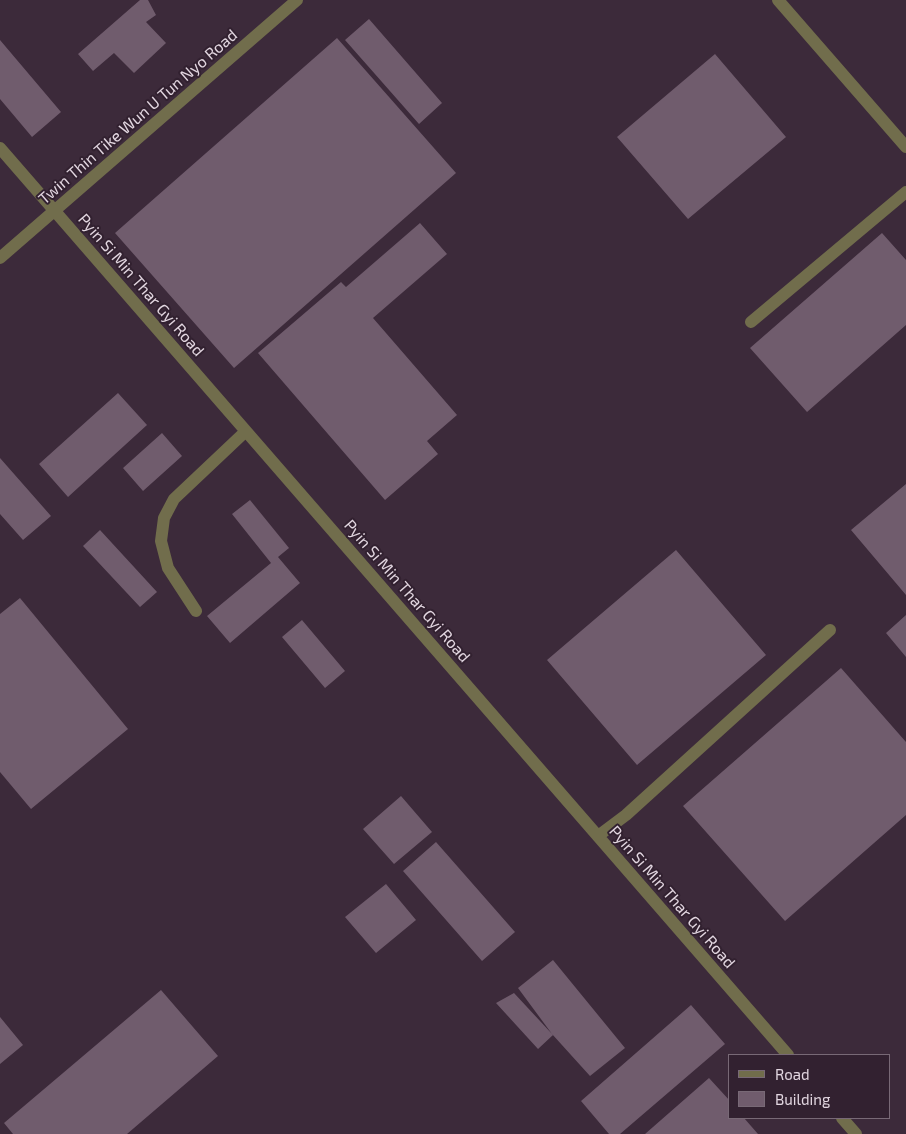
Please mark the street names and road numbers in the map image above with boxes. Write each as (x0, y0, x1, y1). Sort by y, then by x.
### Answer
street label: Twin Thin Tike Wun U Tun Nyo Road (35, 25, 241, 209)
street label: Pyin Si Min Thar Gyi Road (74, 210, 208, 360)
street label: Pyin Si Min Thar Gyi Road (340, 516, 474, 666)
street label: Pyin Si Min Thar Gyi Road (605, 822, 739, 972)

